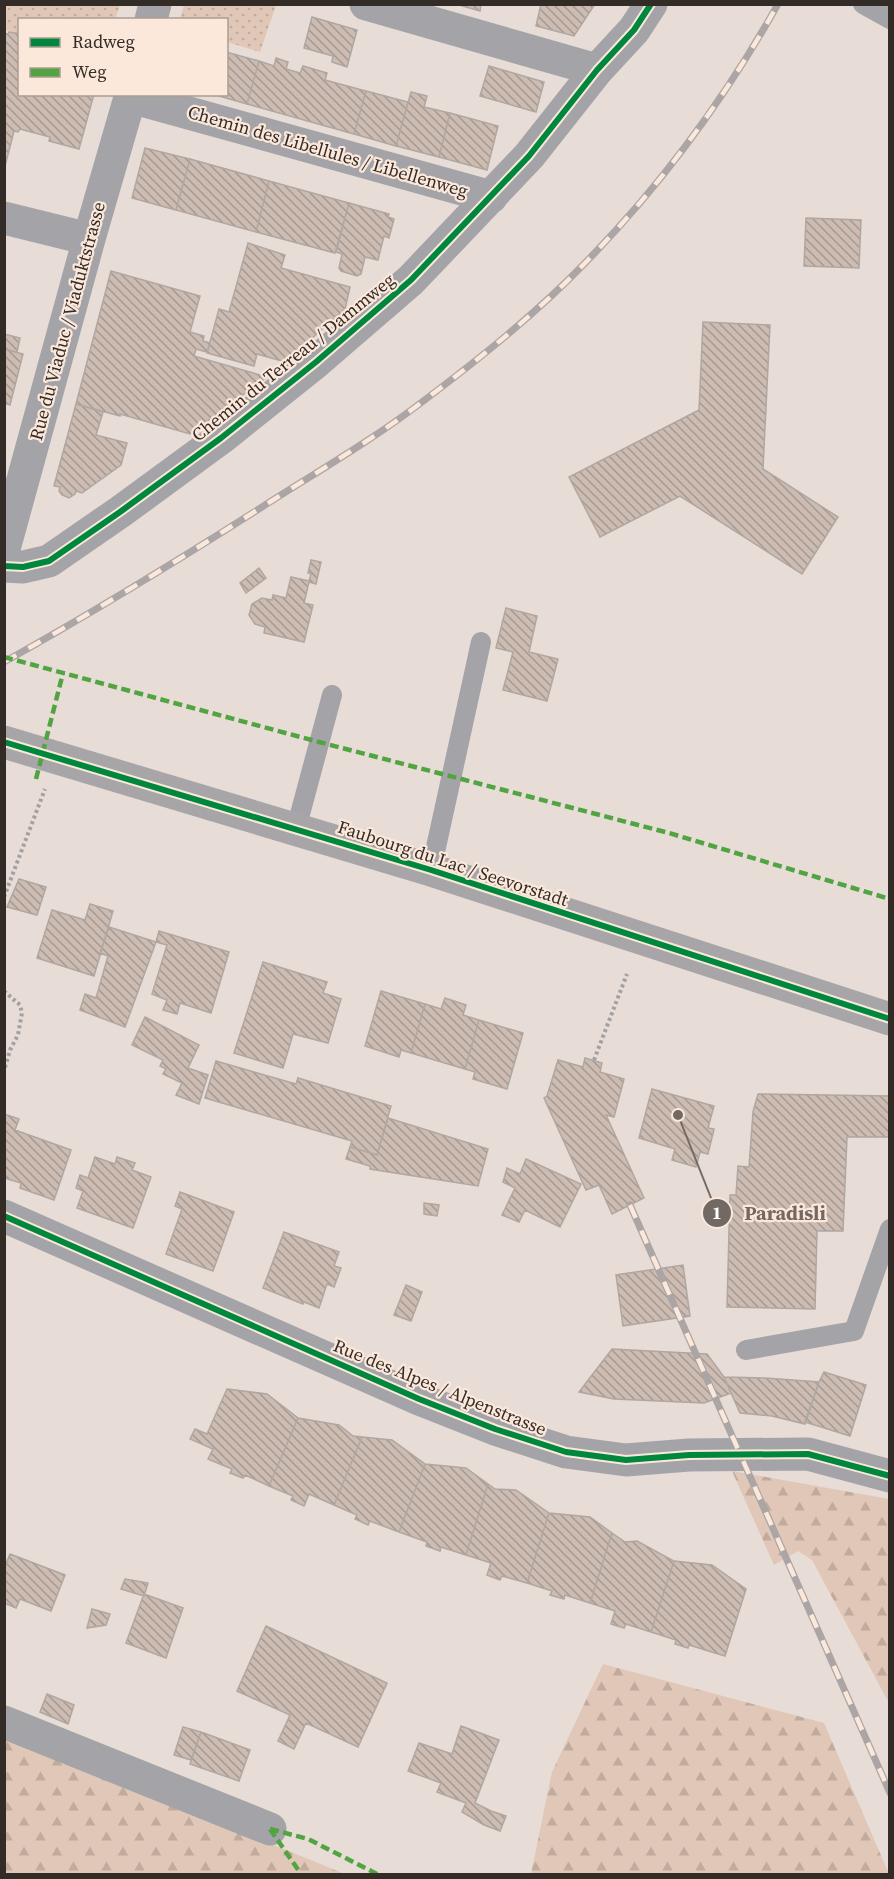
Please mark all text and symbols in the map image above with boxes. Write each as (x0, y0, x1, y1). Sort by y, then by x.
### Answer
legend (18, 18, 228, 96)
text: Radweg (72, 29, 135, 54)
text: Weg (72, 59, 107, 84)
street label: Chemin des Libellules / Libellenweg (185, 99, 471, 203)
street label: Rue du Viaduc / Viaduktstrasse (23, 199, 111, 443)
street label: Chemin du Terreau / Dammweg (186, 267, 400, 447)
street label: Faubourg du Lac / Seevorstadt (335, 814, 572, 912)
callout: Paradisli (702, 1194, 837, 1232)
text: Paradisli (744, 1199, 826, 1227)
text: 1 (712, 1200, 722, 1225)
street label: Rue des Alpes / Alpenstrasse (330, 1333, 550, 1441)

